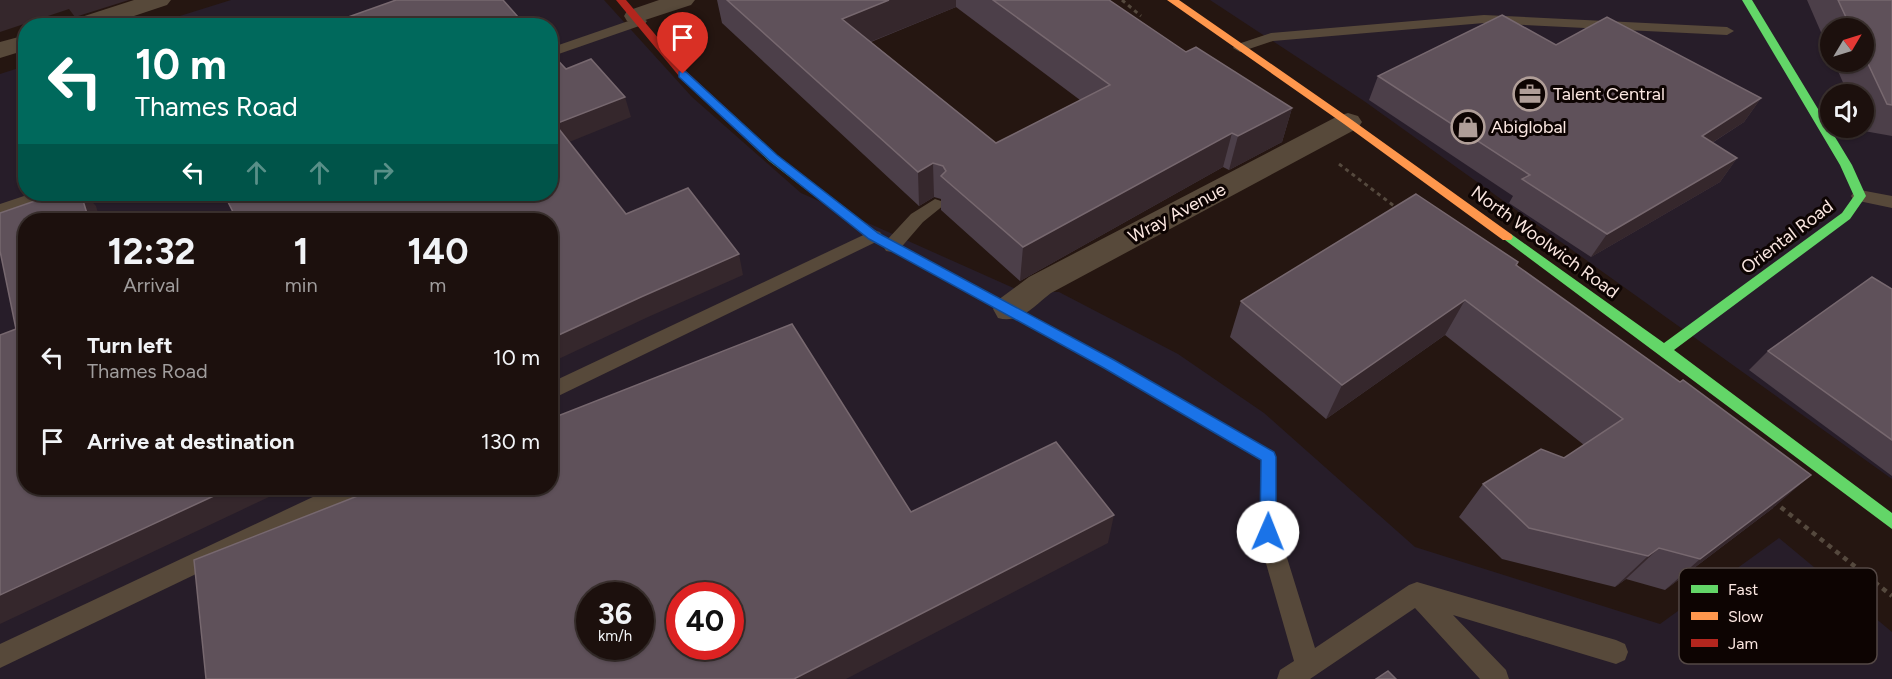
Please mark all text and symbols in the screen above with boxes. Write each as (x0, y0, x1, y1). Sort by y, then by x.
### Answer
pin (657, 12, 708, 74)
north arrow (1820, 18, 1874, 72)
map controls (1820, 18, 1874, 138)
icon: arrive (666, 21, 699, 54)
text: 10 m (135, 39, 227, 90)
icon: left (36, 42, 114, 120)
office icon: Talent Central (1512, 76, 1548, 112)
place label: Talent Central (1553, 83, 1665, 105)
button: sound (1820, 84, 1874, 138)
text: Thames Road (135, 90, 298, 123)
shop icon: Abiglobal (1450, 109, 1486, 145)
place label: Abiglobal (1491, 116, 1567, 138)
icon: left (177, 156, 210, 189)
icon: ahead (240, 156, 273, 189)
icon: ahead (303, 156, 336, 189)
icon: right (366, 156, 399, 189)
street label: Wray Avenue (1125, 178, 1230, 248)
street label: North Woolwich Road (1467, 181, 1623, 303)
street label: Oriental Road (1736, 195, 1838, 279)
text: 12:32 (108, 230, 195, 273)
text: 1 (294, 230, 309, 273)
text: 140 (407, 230, 468, 273)
text: Arrival (123, 273, 180, 297)
text: min (285, 273, 318, 297)
text: m (429, 273, 446, 297)
text: Turn left (87, 332, 173, 359)
icon: left (36, 341, 69, 374)
text: 10 m (493, 344, 540, 371)
text: Thames Road (87, 359, 208, 383)
icon: arrive (36, 425, 69, 458)
text: Arrive at destination (87, 428, 295, 455)
text: 130 m (481, 428, 540, 455)
position arrow (1236, 500, 1300, 564)
legend (1679, 568, 1877, 664)
text: Fast (1728, 580, 1758, 599)
speed limit sign: 40 (666, 582, 744, 660)
text: 36 (598, 595, 632, 632)
text: Slow (1728, 607, 1763, 626)
text: km/h (598, 627, 632, 645)
text: Jam (1728, 634, 1758, 653)

